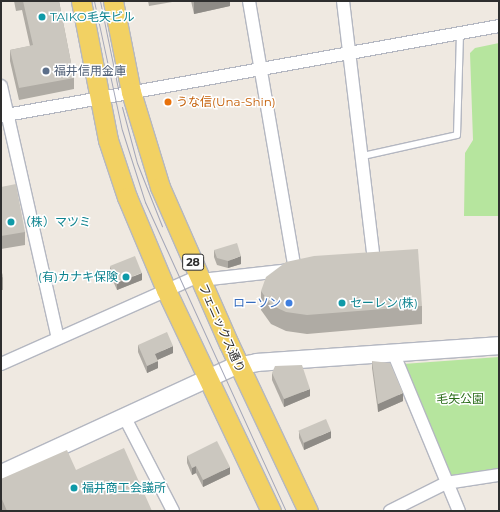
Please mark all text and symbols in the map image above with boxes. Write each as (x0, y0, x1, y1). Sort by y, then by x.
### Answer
place label: TAIKO毛矢ビル (50, 10, 135, 24)
marker: TAIKO毛矢ビル (37, 12, 47, 22)
place label: 福井信用金庫 (54, 64, 126, 78)
marker: 福井信用金庫 (41, 66, 51, 76)
place label: うな信(Una-Shin) (176, 95, 276, 109)
marker: うな信(Una-Shin) (163, 97, 173, 107)
place label: （株）マツミ (19, 215, 91, 229)
marker: （株）マツミ (6, 217, 16, 227)
road number: 28 (182, 253, 204, 271)
place label: (有)カナキ保険 (38, 270, 118, 284)
marker: (有)カナキ保険 (121, 272, 131, 282)
street label: フェニックス通り (196, 281, 248, 375)
place label: ローソン (233, 296, 281, 310)
place label: セーレン(株) (350, 296, 418, 310)
marker: ローソン (284, 298, 294, 308)
marker: セーレン(株) (337, 298, 347, 308)
park label: 毛矢公園 (436, 392, 484, 406)
place label: 福井商工会議所 (82, 481, 166, 495)
marker: 福井商工会議所 (69, 483, 79, 493)

